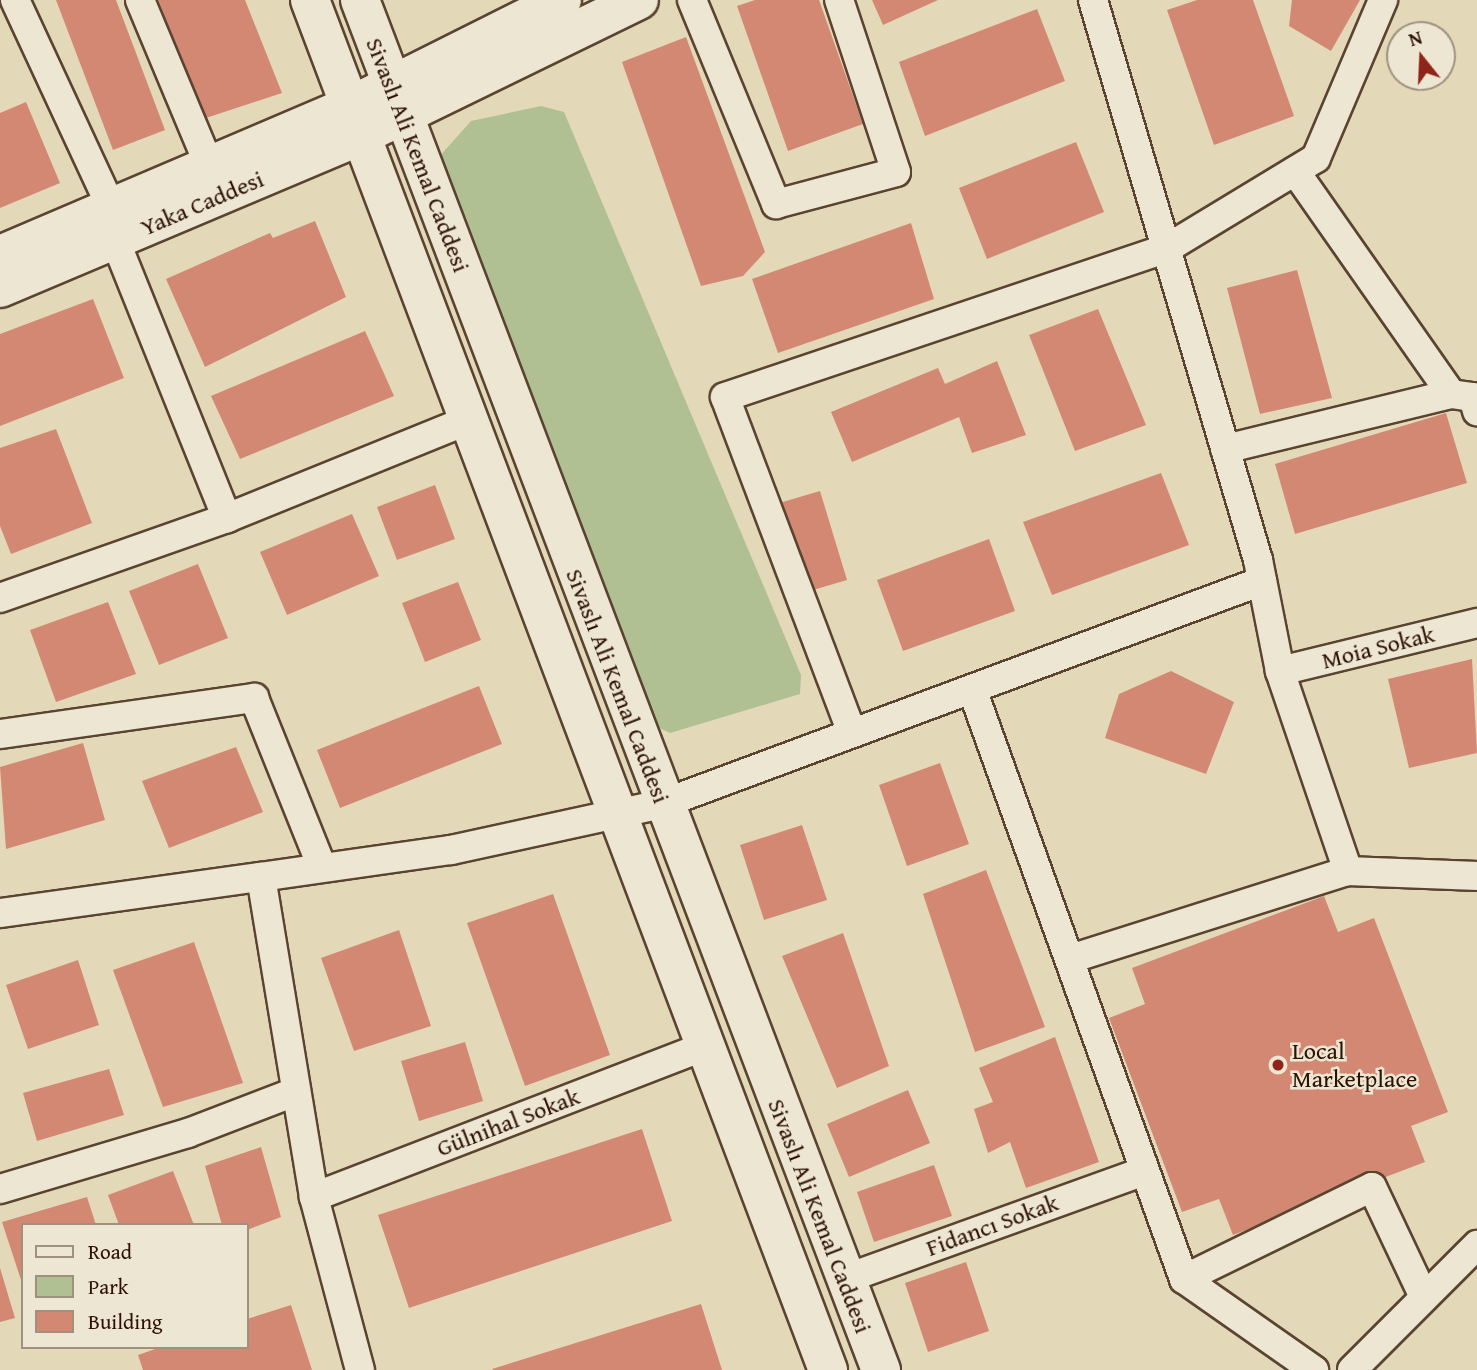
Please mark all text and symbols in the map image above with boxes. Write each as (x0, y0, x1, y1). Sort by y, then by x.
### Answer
north arrow (1386, 21, 1456, 91)
text: N (1405, 23, 1425, 53)
street label: Sivaslı Ali Kemal Caddesi (360, 34, 476, 276)
street label: Yaka Caddesi (136, 164, 268, 242)
street label: Sivaslı Ali Kemal Caddesi (560, 565, 676, 807)
street label: Moia Sokak (1319, 619, 1437, 675)
place label: Local Marketplace (1292, 1037, 1417, 1093)
marker: Local Marketplace (1270, 1057, 1286, 1073)
street label: Gülnihal Sokak (433, 1082, 583, 1162)
street label: Sivaslı Ali Kemal Caddesi (762, 1095, 878, 1337)
street label: Fidancı Sokak (922, 1188, 1062, 1262)
legend (21, 1223, 248, 1349)
text: Road (88, 1236, 132, 1267)
text: Park (88, 1271, 129, 1302)
text: Building (88, 1306, 162, 1337)

